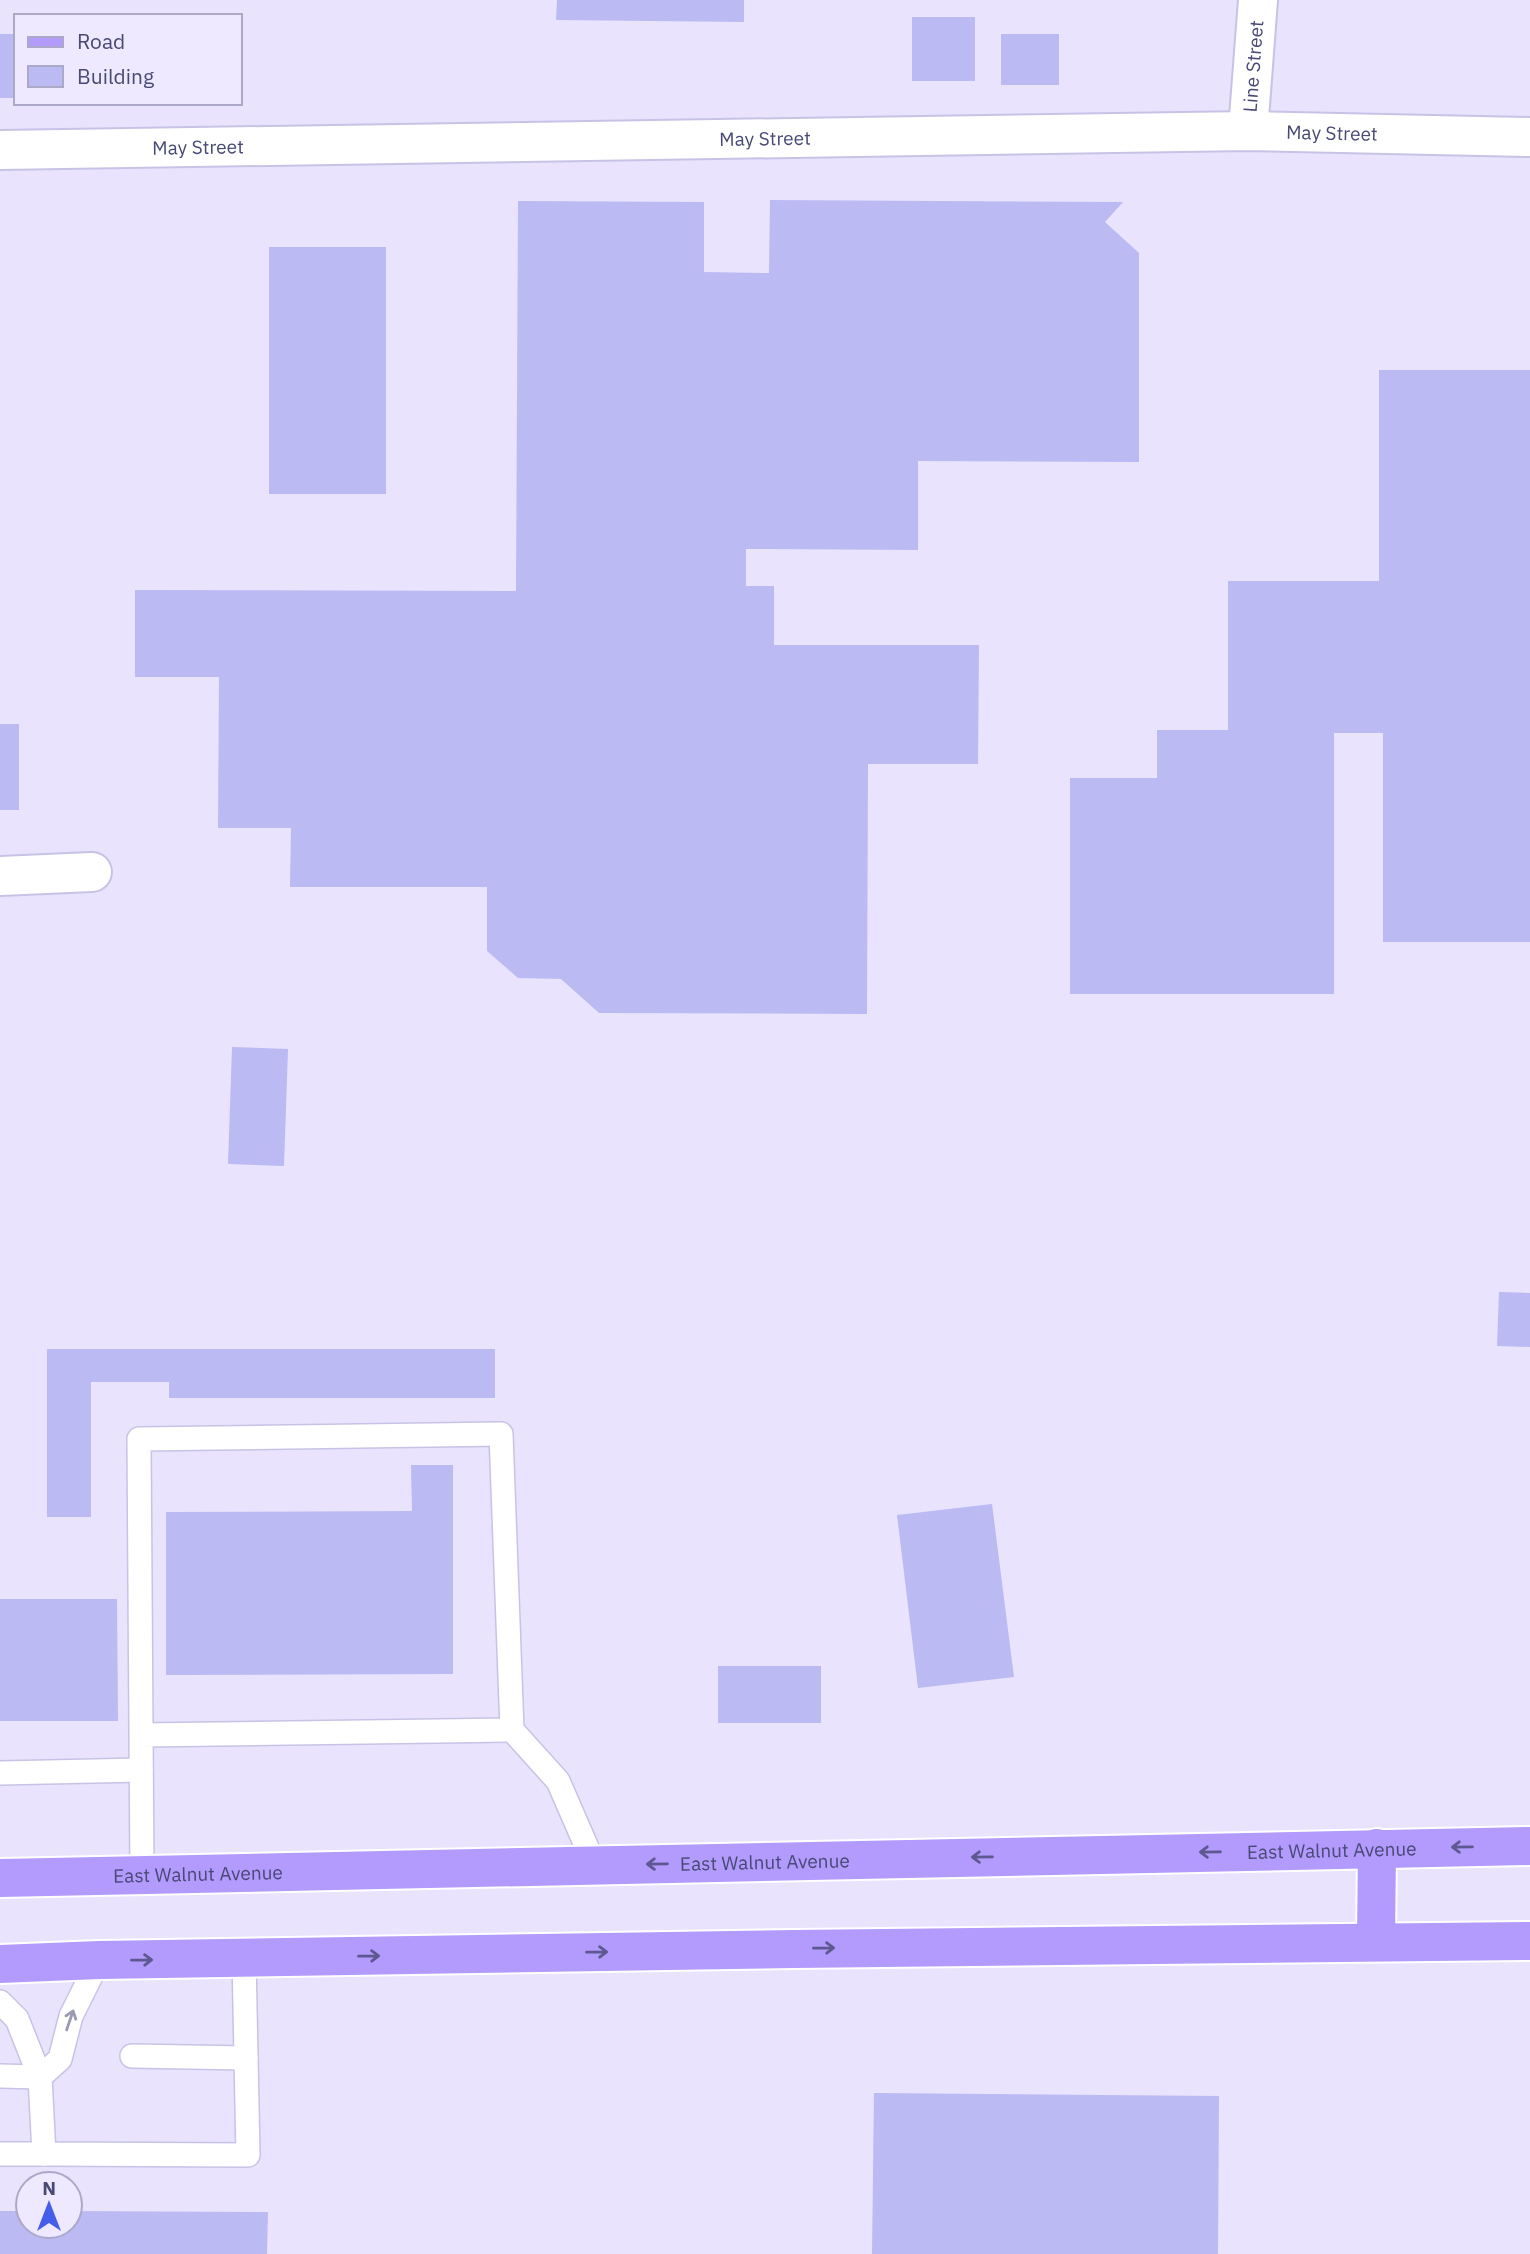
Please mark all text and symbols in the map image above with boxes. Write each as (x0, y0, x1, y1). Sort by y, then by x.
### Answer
legend (14, 14, 242, 105)
street label: Line Street (1237, 19, 1268, 113)
text: Road (77, 27, 125, 55)
text: Building (77, 62, 154, 90)
street label: May Street (1286, 120, 1378, 146)
street label: May Street (719, 126, 811, 151)
street label: May Street (152, 134, 244, 160)
street label: East Walnut Avenue (1247, 1836, 1417, 1864)
one-way arrow (1451, 1840, 1474, 1854)
one-way arrow (1199, 1845, 1222, 1859)
street label: East Walnut Avenue (680, 1848, 850, 1876)
one-way arrow (971, 1850, 994, 1864)
one-way arrow (646, 1858, 669, 1871)
street label: East Walnut Avenue (113, 1860, 283, 1888)
one-way arrow (812, 1941, 835, 1955)
one-way arrow (585, 1945, 608, 1959)
one-way arrow (357, 1949, 380, 1963)
one-way arrow (130, 1953, 153, 1966)
one-way arrow (65, 2010, 78, 2032)
north arrow (14, 2170, 84, 2240)
text: N (42, 2176, 56, 2200)

